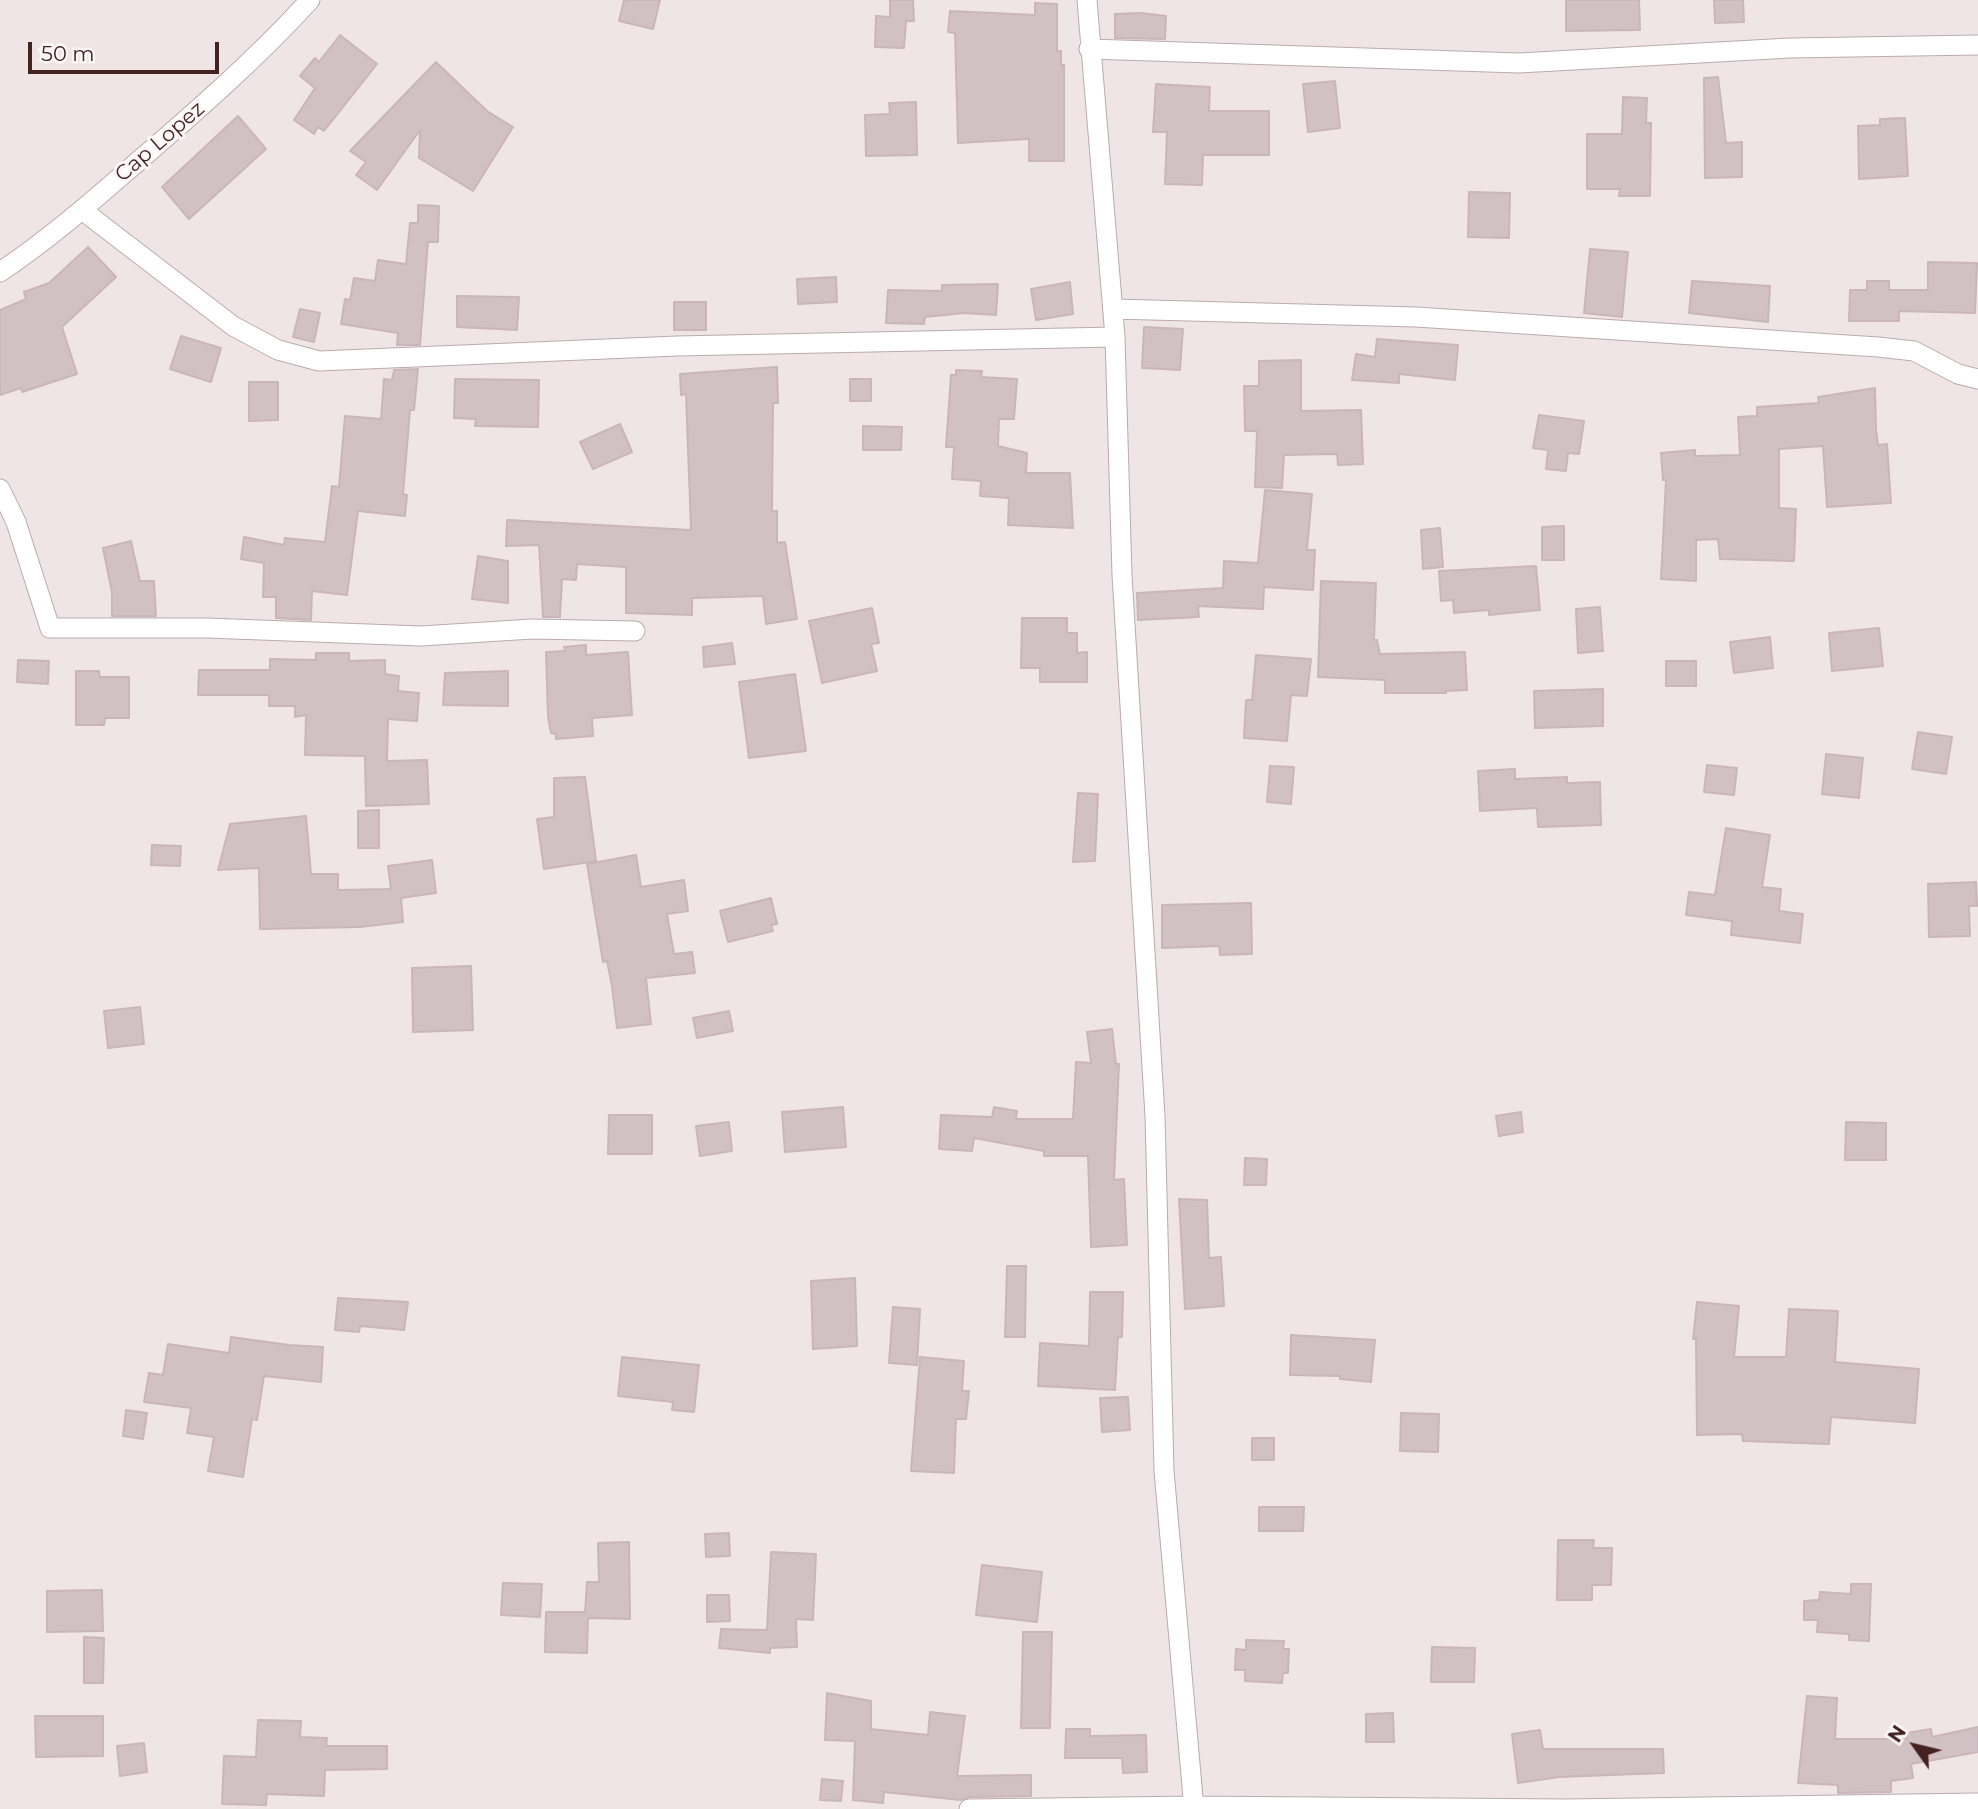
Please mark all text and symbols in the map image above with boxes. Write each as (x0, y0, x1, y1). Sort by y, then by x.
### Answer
scale bar (32, 28, 222, 72)
text: 50 m (41, 41, 95, 66)
street label: Cap Lopez (110, 96, 210, 188)
north arrow (1880, 1711, 1950, 1781)
text: N (1883, 1721, 1911, 1747)

